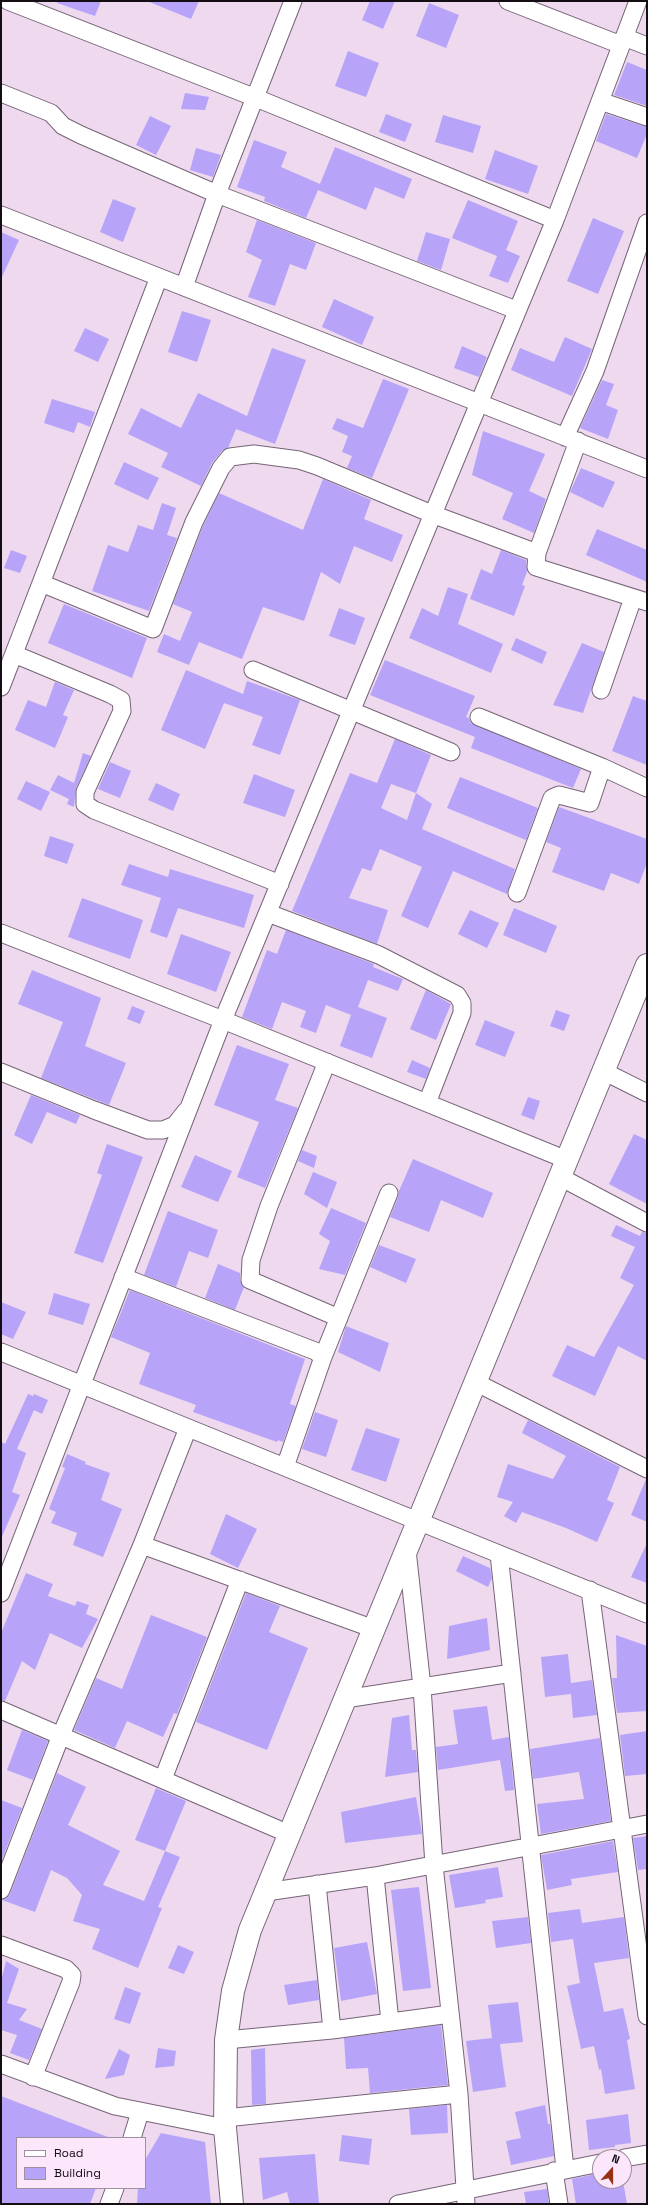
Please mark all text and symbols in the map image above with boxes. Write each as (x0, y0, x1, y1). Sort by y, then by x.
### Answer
legend (16, 2137, 146, 2189)
text: Road (54, 2145, 83, 2161)
north arrow (592, 2149, 632, 2189)
text: N (610, 2151, 622, 2167)
text: Building (54, 2165, 101, 2181)

